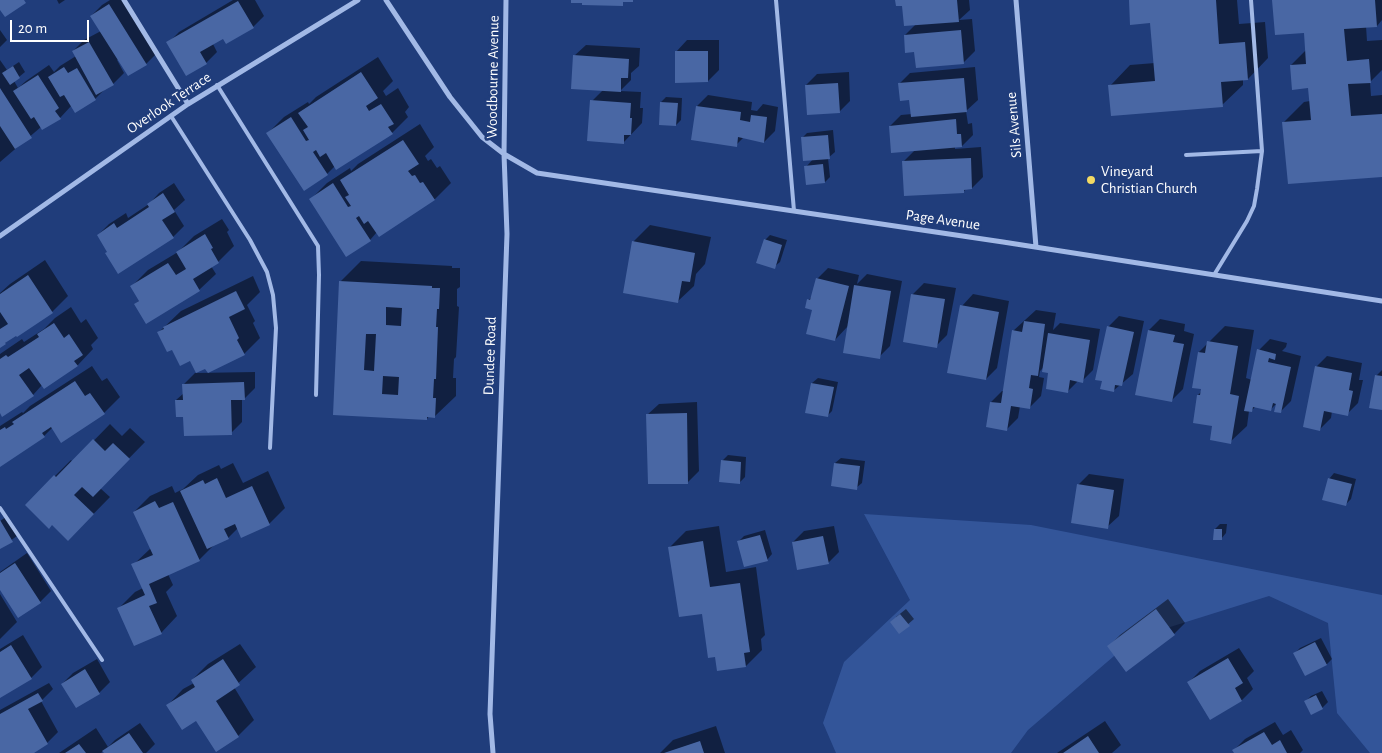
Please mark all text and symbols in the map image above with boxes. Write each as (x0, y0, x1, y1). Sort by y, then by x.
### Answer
scale bar (12, 10, 91, 42)
street label: Woodbourne Avenue (483, 15, 503, 139)
text: 20 m (18, 21, 47, 36)
street label: Overlook Terrace (124, 68, 214, 138)
street label: Sils Avenue (1002, 91, 1026, 159)
place label: Vineyard Christian Church (1101, 162, 1197, 197)
marker: Vineyard Christian Church (1085, 174, 1097, 186)
street label: Page Avenue (905, 206, 981, 234)
street label: Dundee Road (480, 316, 500, 396)

